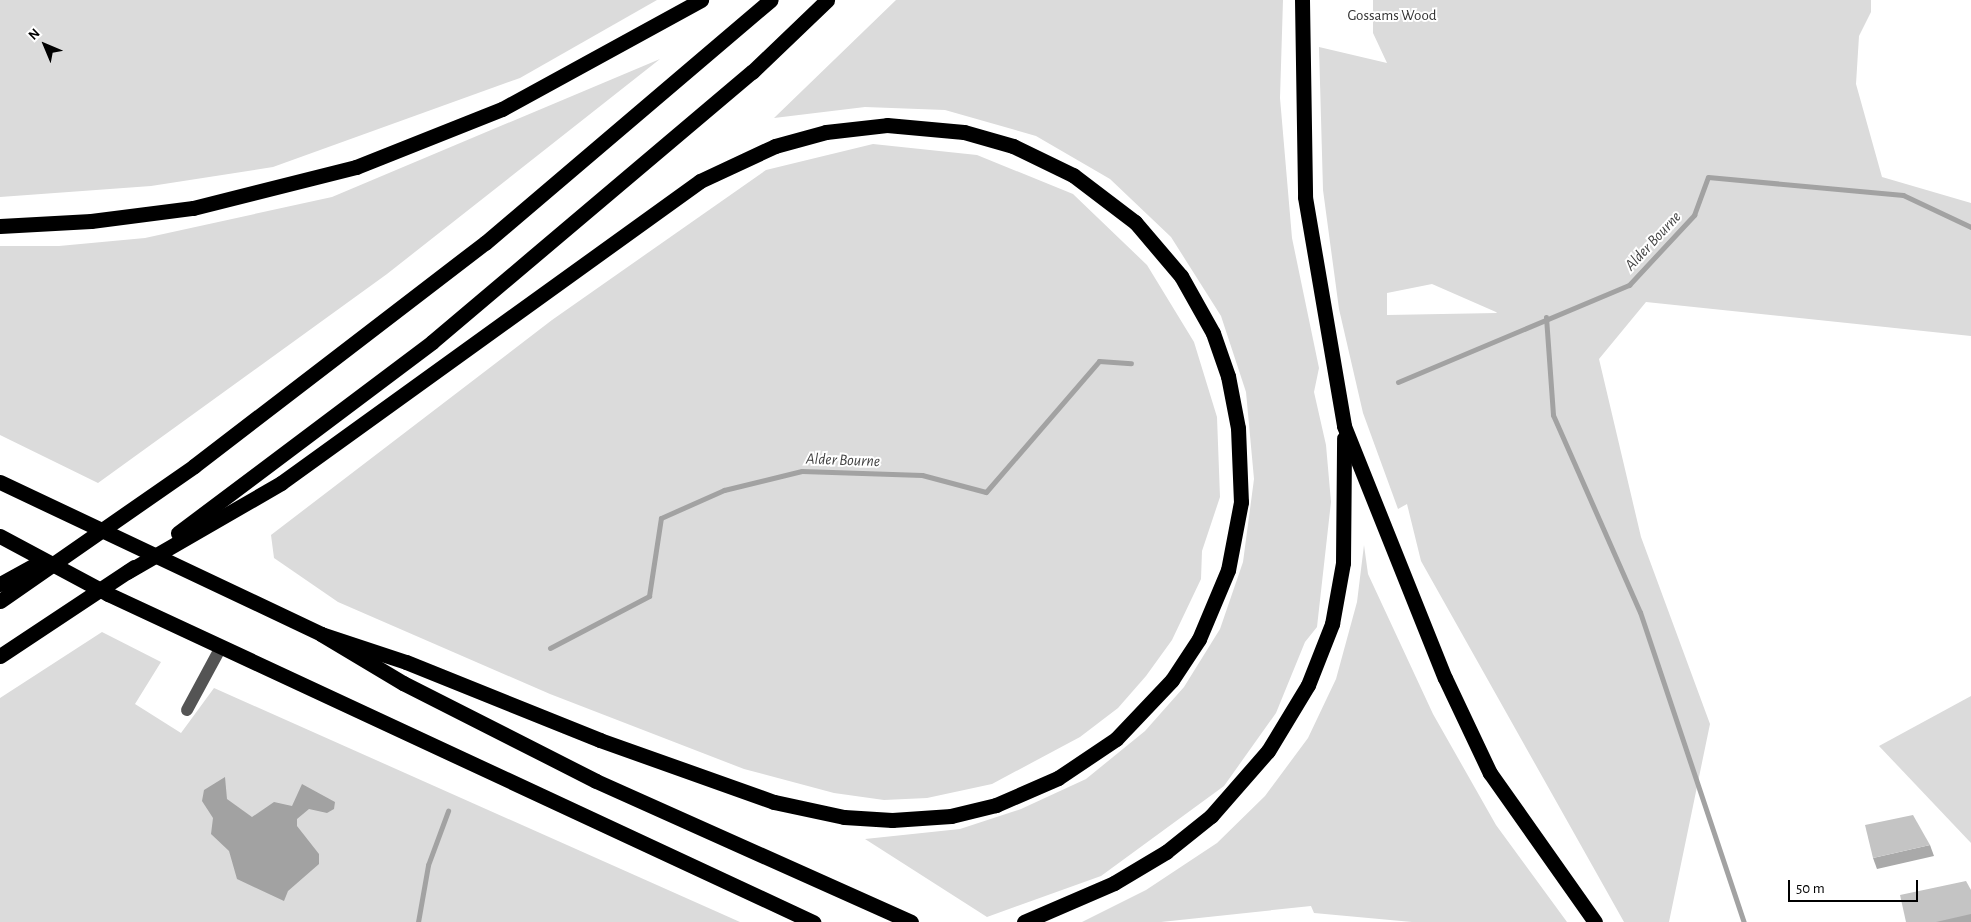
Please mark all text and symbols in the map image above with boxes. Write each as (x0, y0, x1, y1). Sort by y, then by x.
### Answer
park label: Gossams Wood (1347, 7, 1437, 25)
north arrow (20, 20, 70, 70)
text: N (26, 26, 43, 43)
water label: Alder Bourne (1621, 207, 1685, 275)
water label: Alder Bourne (806, 449, 880, 471)
scale bar (1791, 870, 1921, 902)
text: 50 m (1796, 881, 1825, 896)

